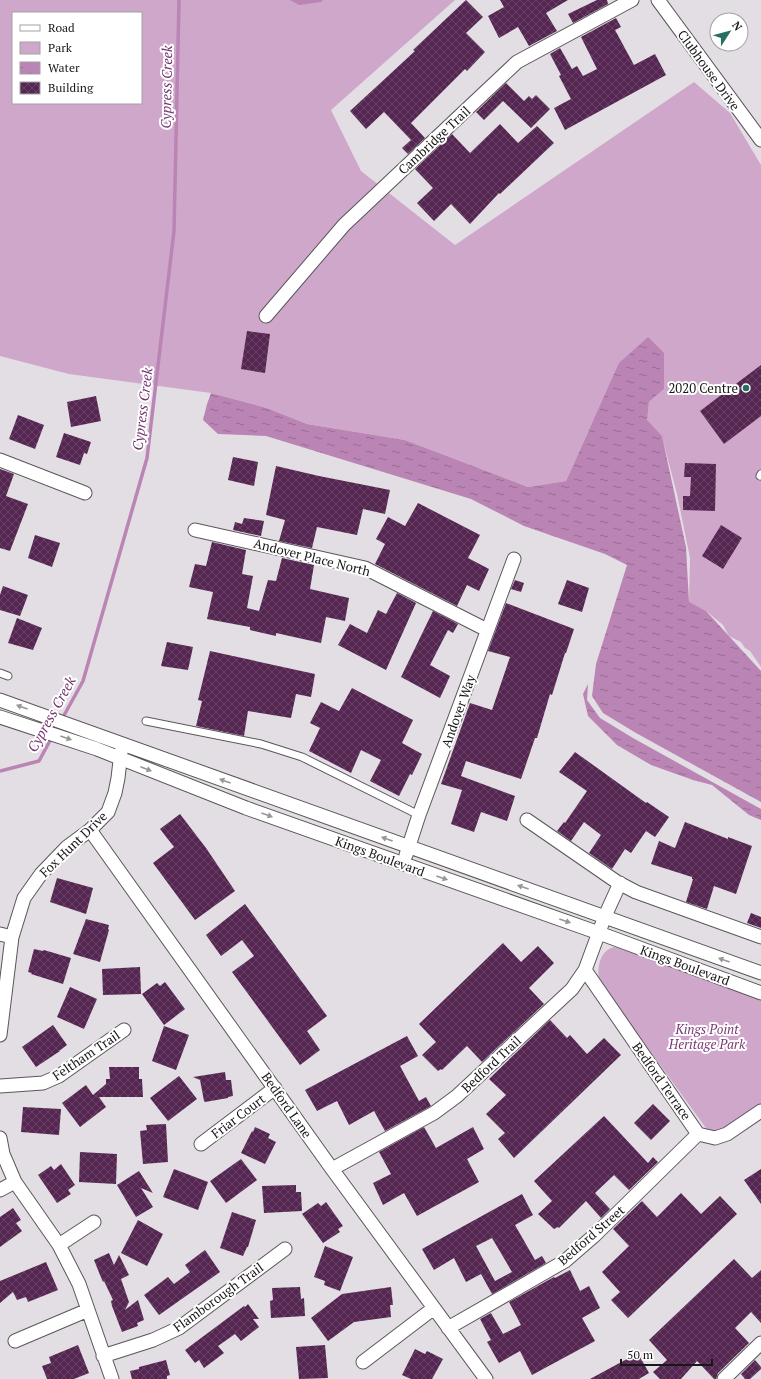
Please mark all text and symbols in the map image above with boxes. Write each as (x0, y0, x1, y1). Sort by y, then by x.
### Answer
legend (12, 12, 142, 104)
north arrow (709, 12, 749, 52)
text: N (729, 19, 746, 34)
text: Road (48, 20, 75, 35)
street label: Clubhouse Drive (674, 26, 744, 114)
text: Park (48, 40, 73, 55)
water label: Cypress Creek (156, 45, 176, 129)
text: Water (48, 60, 80, 75)
text: Building (48, 80, 94, 95)
street label: Cambridge Trail (394, 102, 474, 178)
water label: Cypress Creek (127, 366, 157, 452)
place label: 2020 Centre (668, 379, 738, 397)
marker: 2020 Centre (741, 383, 751, 393)
street label: Andover Place North (252, 534, 373, 580)
street label: Andover Way (437, 672, 480, 750)
water label: Cypress Creek (22, 673, 80, 755)
one-way arrow (16, 704, 28, 710)
one-way arrow (61, 736, 73, 742)
one-way arrow (140, 766, 152, 772)
one-way arrow (219, 778, 231, 784)
street label: Fox Hunt Drive (35, 807, 111, 881)
one-way arrow (261, 813, 273, 819)
street label: Kings Boulevard (333, 831, 427, 881)
one-way arrow (381, 836, 393, 842)
one-way arrow (437, 875, 449, 881)
one-way arrow (517, 884, 529, 890)
one-way arrow (559, 918, 571, 924)
street label: Kings Boulevard (638, 940, 732, 990)
one-way arrow (718, 957, 730, 963)
park label: Kings Point Heritage Park (668, 1020, 746, 1053)
street label: Feltham Trail (49, 1026, 123, 1084)
street label: Bedford Trail (457, 1032, 525, 1096)
street label: Bedford Terrace (628, 1038, 696, 1124)
street label: Bedford Lane (258, 1069, 316, 1141)
street label: Friar Court (207, 1090, 269, 1142)
street label: Bedford Street (554, 1201, 628, 1269)
street label: Flamborough Trail (169, 1258, 267, 1336)
scale bar (621, 1341, 712, 1367)
text: 50 m (627, 1347, 654, 1362)

